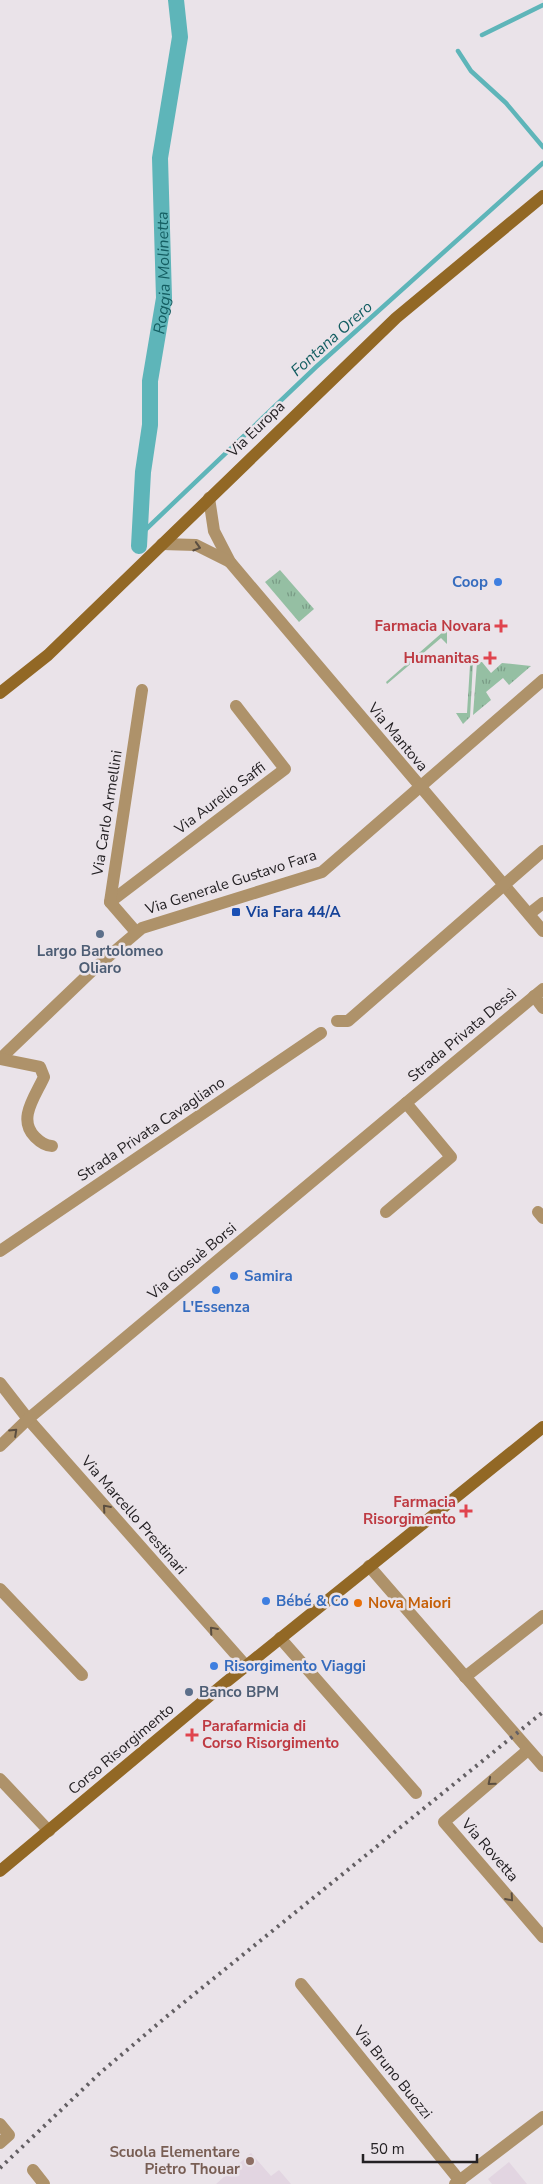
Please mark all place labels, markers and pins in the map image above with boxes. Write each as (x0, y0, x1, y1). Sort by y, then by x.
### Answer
place label: Coop (452, 572, 488, 592)
marker: Coop (492, 576, 504, 588)
place label: Farmacia Novara (375, 616, 491, 636)
marker: Farmacia Novara (495, 620, 507, 632)
place label: Humanitas (403, 648, 479, 668)
marker: Humanitas (483, 651, 497, 665)
place label: Via Fara 44/A (245, 902, 342, 922)
marker: Via Fara 44/A (230, 906, 242, 918)
marker: Largo Bartolomeo Oliaro (94, 928, 106, 940)
place label: Largo Bartolomeo Oliaro (37, 941, 164, 978)
place label: Samira (244, 1266, 293, 1286)
marker: Samira (228, 1270, 240, 1282)
marker: L'Essenza (210, 1284, 222, 1296)
place label: L'Essenza (182, 1297, 250, 1317)
place label: Farmacia Risorgimento (363, 1492, 456, 1529)
marker: Farmacia Risorgimento (460, 1505, 472, 1517)
place label: Bébé & Co (276, 1591, 349, 1611)
place label: Nova Maiori (368, 1593, 451, 1613)
marker: Bébé & Co (260, 1595, 272, 1607)
marker: Nova Maiori (352, 1597, 364, 1609)
place label: Risorgimento Viaggi (224, 1656, 366, 1676)
marker: Risorgimento Viaggi (208, 1660, 220, 1672)
place label: Banco BPM (199, 1682, 279, 1702)
marker: Banco BPM (183, 1686, 195, 1698)
place label: Parafarmicia di Corso Risorgimento (202, 1716, 340, 1753)
marker: Parafarmicia di Corso Risorgimento (186, 1729, 198, 1741)
place label: Scuola Elementare Pietro Thouar (109, 2142, 240, 2179)
marker: Scuola Elementare Pietro Thouar (244, 2155, 256, 2167)

